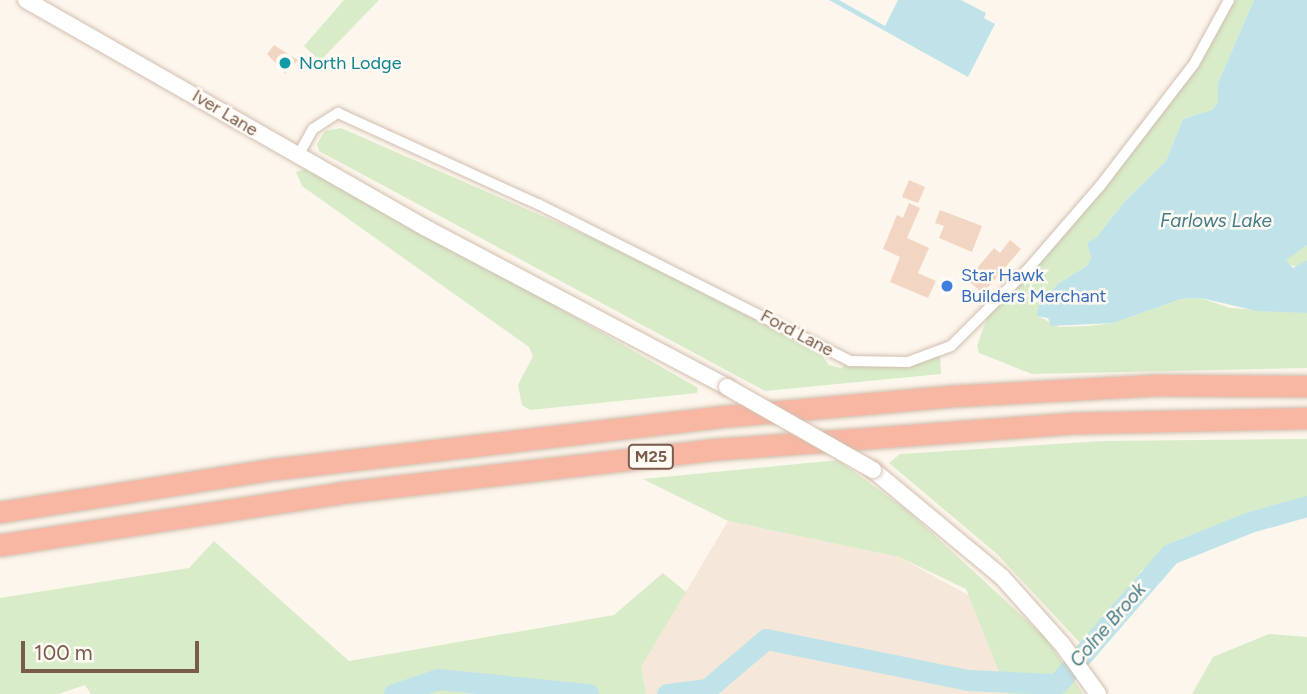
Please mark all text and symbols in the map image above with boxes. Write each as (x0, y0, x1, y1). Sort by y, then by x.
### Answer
place label: North Lodge (299, 52, 401, 74)
marker: North Lodge (277, 55, 293, 71)
street label: Iver Lane (188, 85, 262, 141)
water label: Farlows Lake (1160, 210, 1272, 232)
place label: Star Hawk Builders Merchant (961, 265, 1106, 308)
marker: Star Hawk Builders Merchant (939, 278, 955, 294)
street label: Ford Lane (757, 305, 837, 361)
road number: M25 (626, 445, 676, 470)
water label: Colne Brook (1065, 578, 1151, 672)
scale bar (24, 628, 203, 672)
text: 100 m (34, 640, 93, 665)

